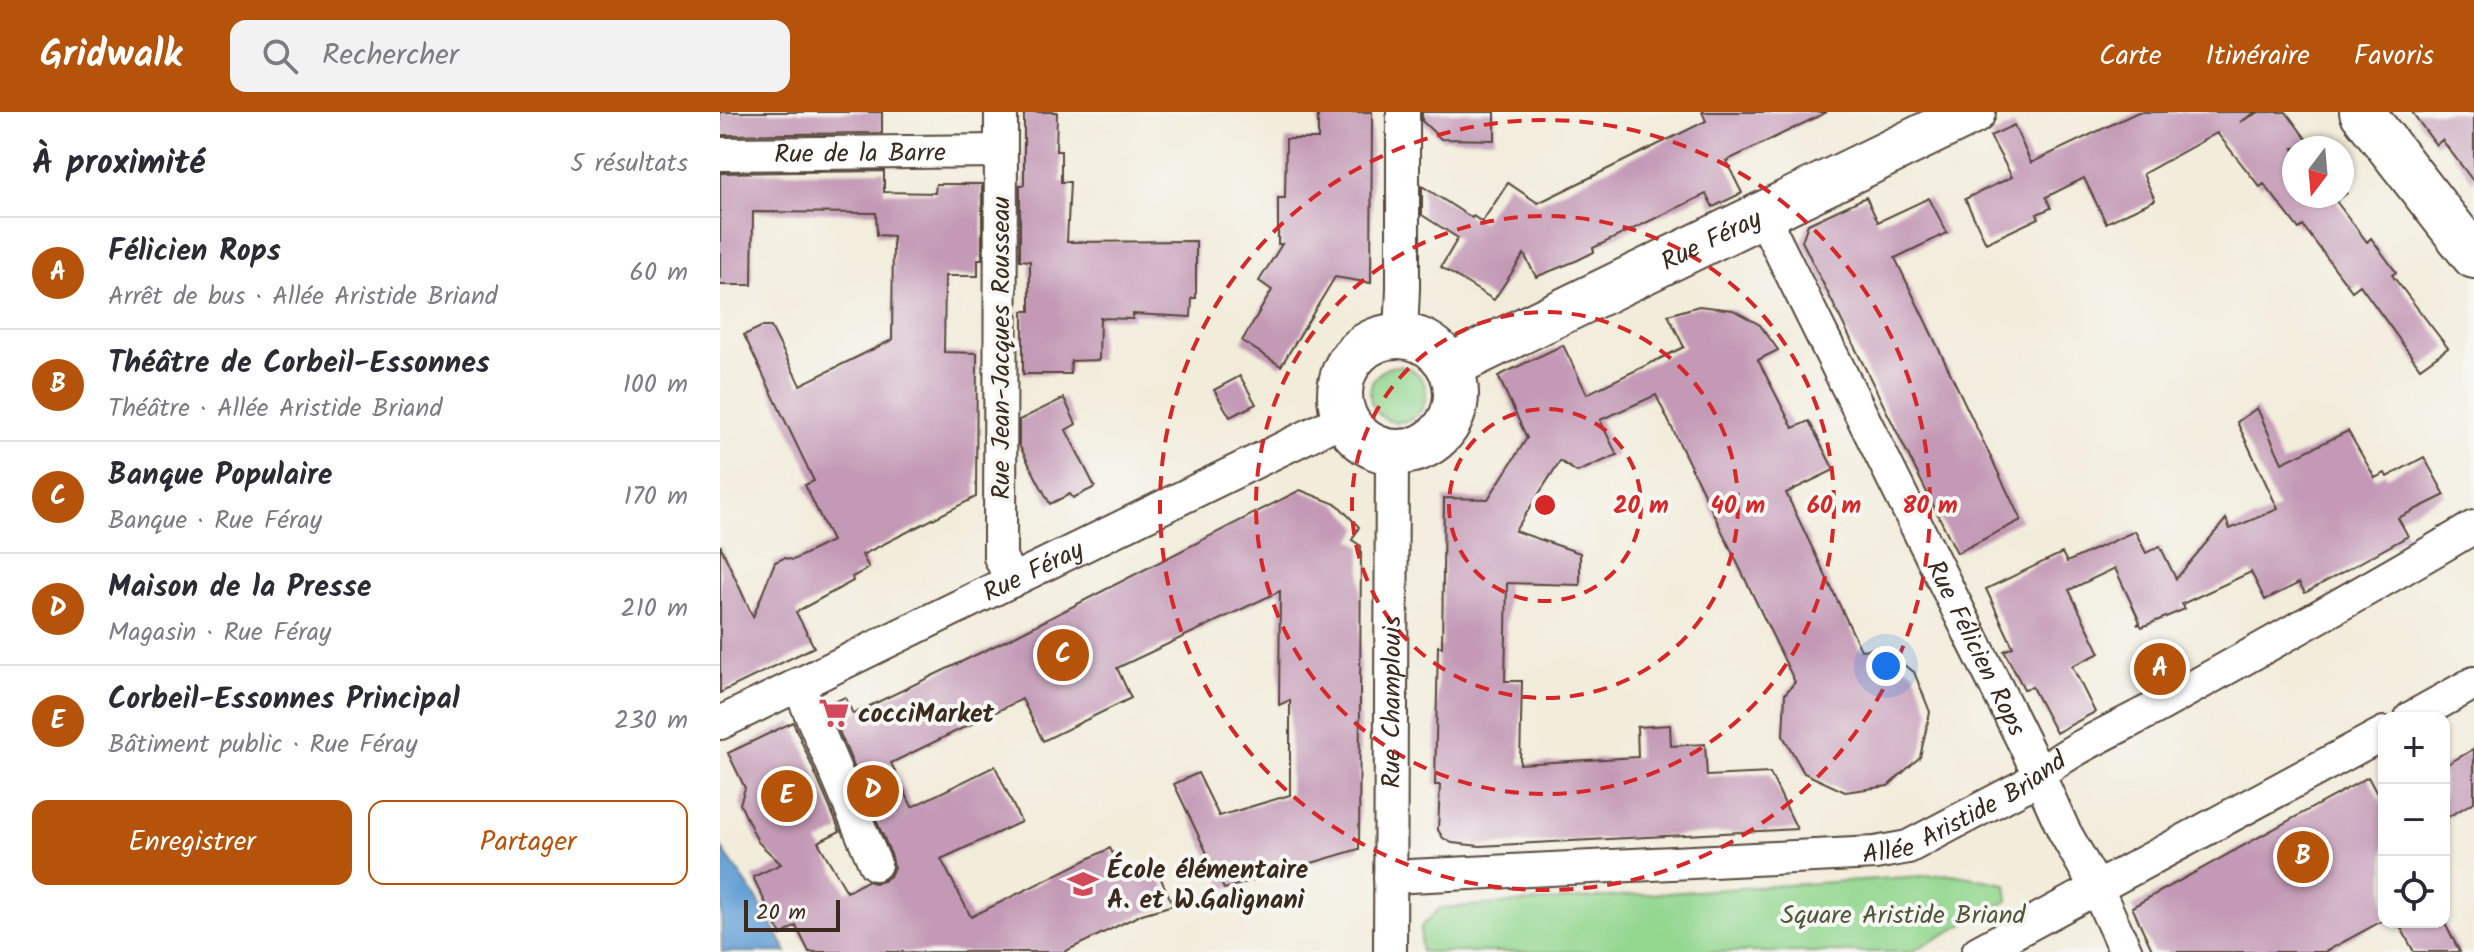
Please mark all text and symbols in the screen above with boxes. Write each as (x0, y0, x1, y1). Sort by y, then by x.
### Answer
search box (230, 20, 790, 92)
text: Gridwalk (40, 26, 182, 86)
text: Rechercher (322, 32, 459, 80)
icon: search (258, 34, 302, 78)
text: Carte (2099, 34, 2162, 79)
text: Itinéraire (2206, 34, 2310, 79)
text: Favoris (2354, 34, 2434, 79)
street label: Rue de la Barre (774, 133, 946, 176)
north arrow (2282, 136, 2354, 208)
text: À proximité (32, 137, 205, 191)
text: 5 résultats (570, 143, 688, 185)
street label: Rue Jean-Jacques Rousseau (981, 196, 1023, 500)
street label: Rue Féray (1654, 198, 1770, 284)
text: Félicien Rops (108, 228, 281, 276)
text: A (50, 252, 66, 294)
text: 60 m (629, 252, 688, 294)
text: Arrêt de bus · Allée Aristide Briand (108, 276, 498, 318)
text: Théâtre de Corbeil-Essonnes (108, 340, 490, 388)
text: B (50, 364, 66, 406)
text: 100 m (623, 364, 688, 406)
text: Théâtre · Allée Aristide Briand (108, 388, 442, 430)
text: Banque Populaire (108, 452, 332, 500)
text: C (50, 476, 66, 518)
text: 170 m (624, 476, 688, 518)
text: 20 m (1613, 487, 1669, 526)
text: 40 m (1711, 487, 1765, 526)
text: 60 m (1807, 487, 1861, 526)
text: 80 m (1902, 487, 1958, 526)
centre of rings (1531, 491, 1559, 519)
text: Banque · Rue Féray (108, 500, 322, 542)
street label: Rue Féray (976, 529, 1092, 615)
street label: Rue Félicien Rops (1914, 553, 2036, 744)
text: Maison de la Presse (108, 564, 371, 612)
text: D (49, 588, 67, 630)
text: 210 m (621, 588, 688, 630)
text: Magasin · Rue Féray (108, 612, 331, 654)
street label: Rue Champlouis (1372, 616, 1414, 788)
pin: C (1037, 625, 1089, 685)
pin: A (2134, 639, 2186, 699)
your location (1866, 646, 1906, 686)
text: Corbeil-Essonnes Principal (108, 676, 460, 724)
place label: cocciMarket (858, 694, 995, 736)
supermarket icon: cocciMarket (817, 696, 851, 730)
text: E (51, 700, 65, 742)
text: 230 m (614, 700, 688, 742)
map controls (2378, 712, 2450, 928)
button: + (2378, 712, 2450, 784)
text: Bâtiment public · Rue Féray (108, 724, 417, 766)
street label: Allée Aristide Briand (1862, 741, 2076, 877)
pin: D (847, 761, 899, 821)
pin: E (761, 766, 813, 826)
button: − (2378, 784, 2450, 856)
button: Enregistrer (32, 800, 352, 885)
button: Partager (368, 800, 688, 885)
pin: B (2277, 827, 2329, 887)
place label: École élémentaire A. et W.Galignani (1107, 850, 1309, 922)
button: locate (2378, 856, 2450, 928)
school or university icon: École élémentaire A. et W.Galignani (1066, 867, 1100, 901)
park label: Square Aristide Briand (1781, 895, 2027, 937)
scale bar (744, 896, 840, 932)
text: 20 m (756, 896, 806, 931)

